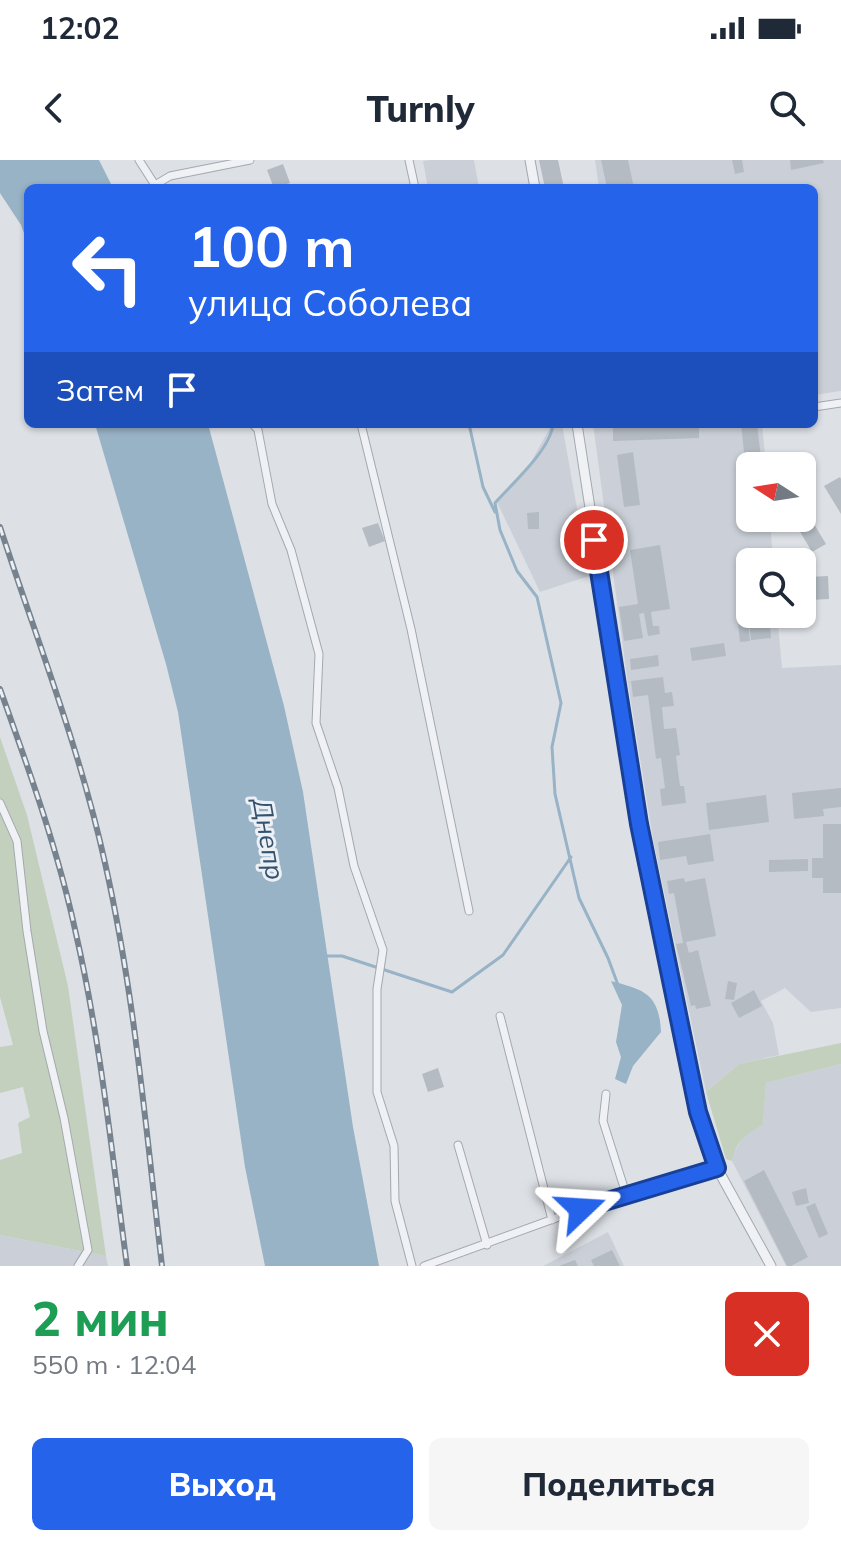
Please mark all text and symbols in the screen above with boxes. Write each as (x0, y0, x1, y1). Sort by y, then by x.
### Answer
text: 12:02 (40, 9, 119, 47)
icon: back (32, 86, 76, 130)
text: Turnly (366, 86, 475, 131)
icon: search (765, 86, 809, 130)
text: 100 m (188, 211, 355, 281)
icon: left (56, 216, 160, 320)
text: улица Соболева (188, 280, 472, 325)
icon: arrive (160, 368, 204, 412)
text: Затем (56, 371, 144, 409)
north arrow (736, 452, 816, 532)
map controls (736, 452, 816, 628)
pin (560, 506, 628, 574)
icon: arrive (572, 518, 616, 562)
button: search (736, 548, 816, 628)
water label: Днепр (245, 794, 292, 882)
position arrow (539, 1167, 623, 1251)
text: 2 мин (32, 1288, 169, 1348)
button: close (725, 1292, 809, 1376)
text: 550 m · 12:04 (32, 1348, 196, 1381)
button: Выход (32, 1438, 413, 1530)
button: Поделиться (429, 1438, 809, 1530)

